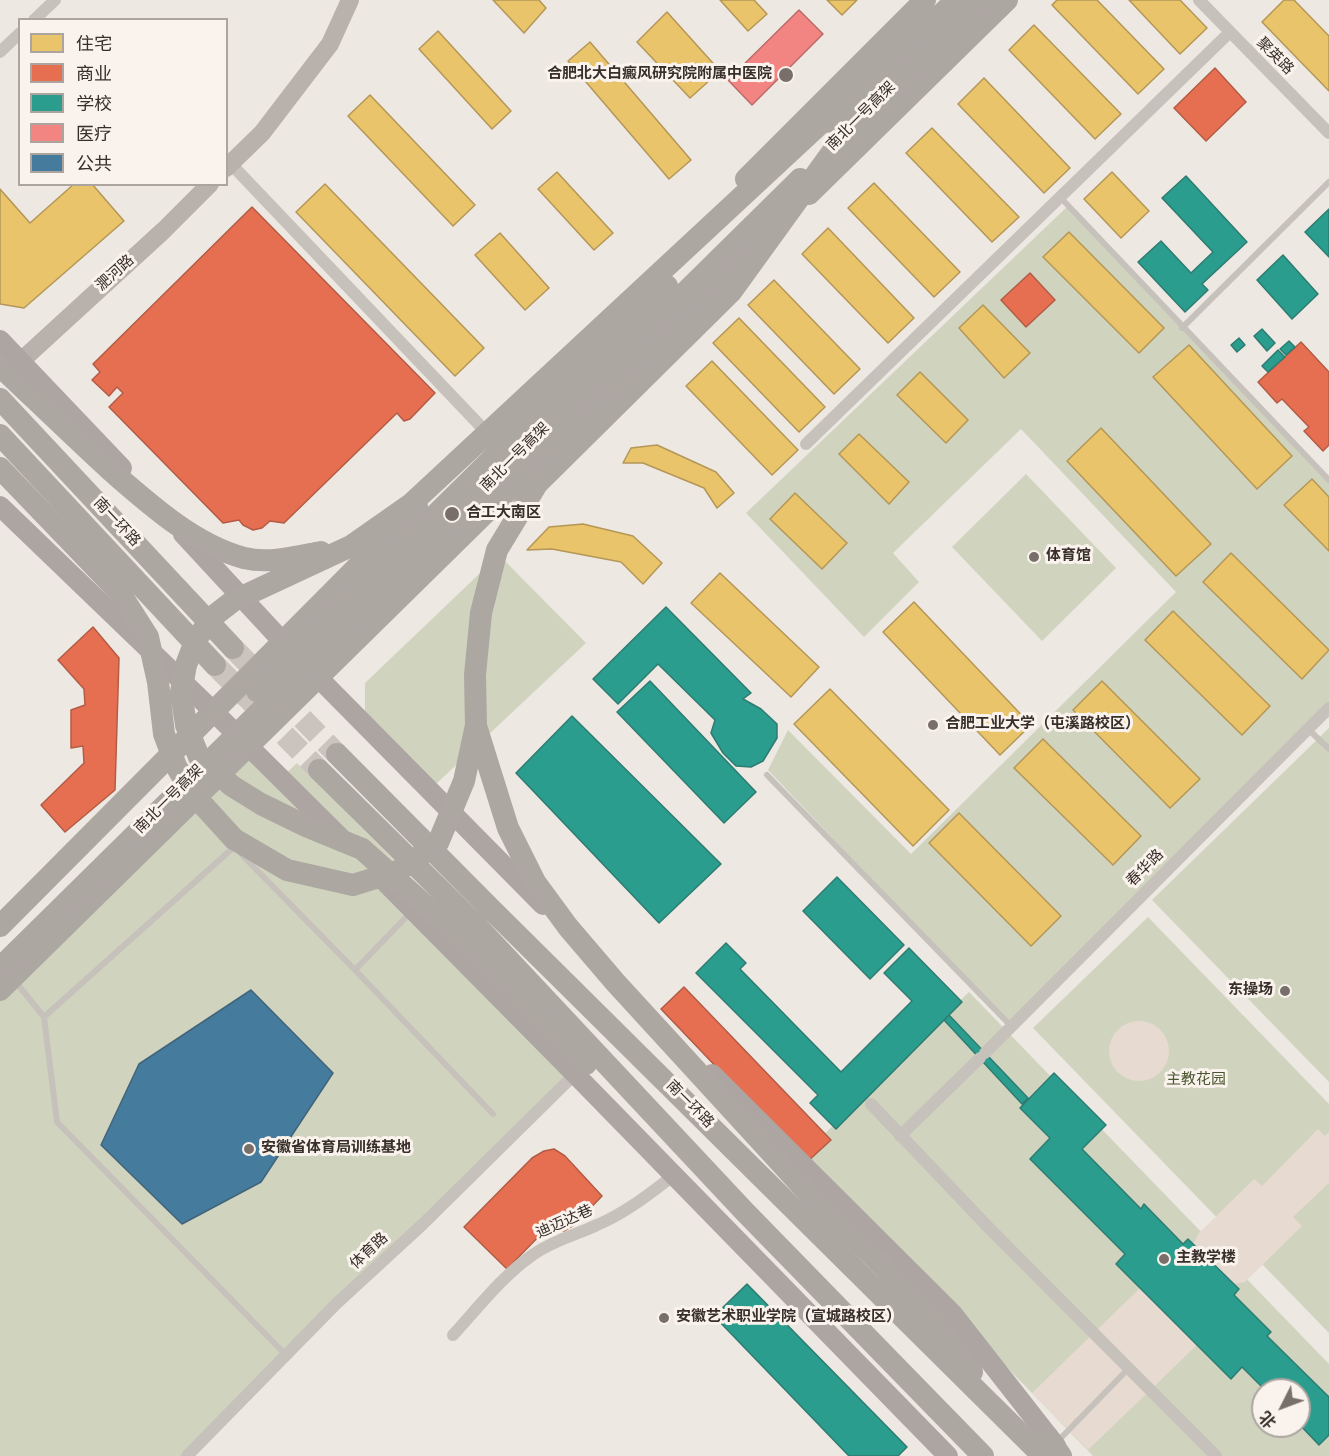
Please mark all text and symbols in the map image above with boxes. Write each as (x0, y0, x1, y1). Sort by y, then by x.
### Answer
legend (18, 18, 228, 186)
text: 住宅 (76, 34, 112, 57)
street label: 聚英路 (1252, 35, 1296, 79)
text: 商业 (76, 64, 112, 87)
place label: 合肥北大白癜风研究院附属中医院 (547, 66, 772, 84)
marker: 合肥北大白癜风研究院附属中医院 (777, 66, 795, 84)
street label: 南北一号高架 (824, 79, 900, 155)
text: 学校 (76, 94, 112, 117)
text: 医疗 (76, 124, 112, 147)
text: 公共 (76, 154, 112, 177)
street label: 淝河路 (93, 252, 139, 296)
street label: 南北一号高架 (478, 420, 554, 496)
street label: 南一环路 (89, 495, 143, 551)
marker: 合工大南区 (443, 505, 461, 523)
place label: 合工大南区 (466, 505, 541, 523)
place label: 体育馆 (1046, 548, 1091, 566)
marker: 体育馆 (1027, 550, 1041, 564)
place label: 合肥工业大学（屯溪路校区） (945, 716, 1140, 734)
marker: 合肥工业大学（屯溪路校区） (926, 718, 940, 732)
street label: 南北一号高架 (132, 762, 208, 838)
street label: 春华路 (1124, 847, 1168, 891)
place label: 东操场 (1228, 982, 1273, 1000)
marker: 东操场 (1278, 984, 1292, 998)
park label: 主教花园 (1166, 1072, 1226, 1090)
street label: 南一环路 (661, 1077, 717, 1133)
place label: 安徽省体育局训练基地 (261, 1140, 411, 1158)
marker: 安徽省体育局训练基地 (242, 1142, 256, 1156)
street label: 迪迈达巷 (534, 1203, 596, 1243)
street label: 体育路 (347, 1230, 393, 1274)
place label: 主教学楼 (1176, 1250, 1236, 1268)
marker: 主教学楼 (1157, 1252, 1171, 1266)
place label: 安徽艺术职业学院（宣城路校区） (676, 1309, 901, 1327)
marker: 安徽艺术职业学院（宣城路校区） (657, 1311, 671, 1325)
north arrow (1251, 1378, 1311, 1438)
text: 北 (1256, 1406, 1282, 1431)

